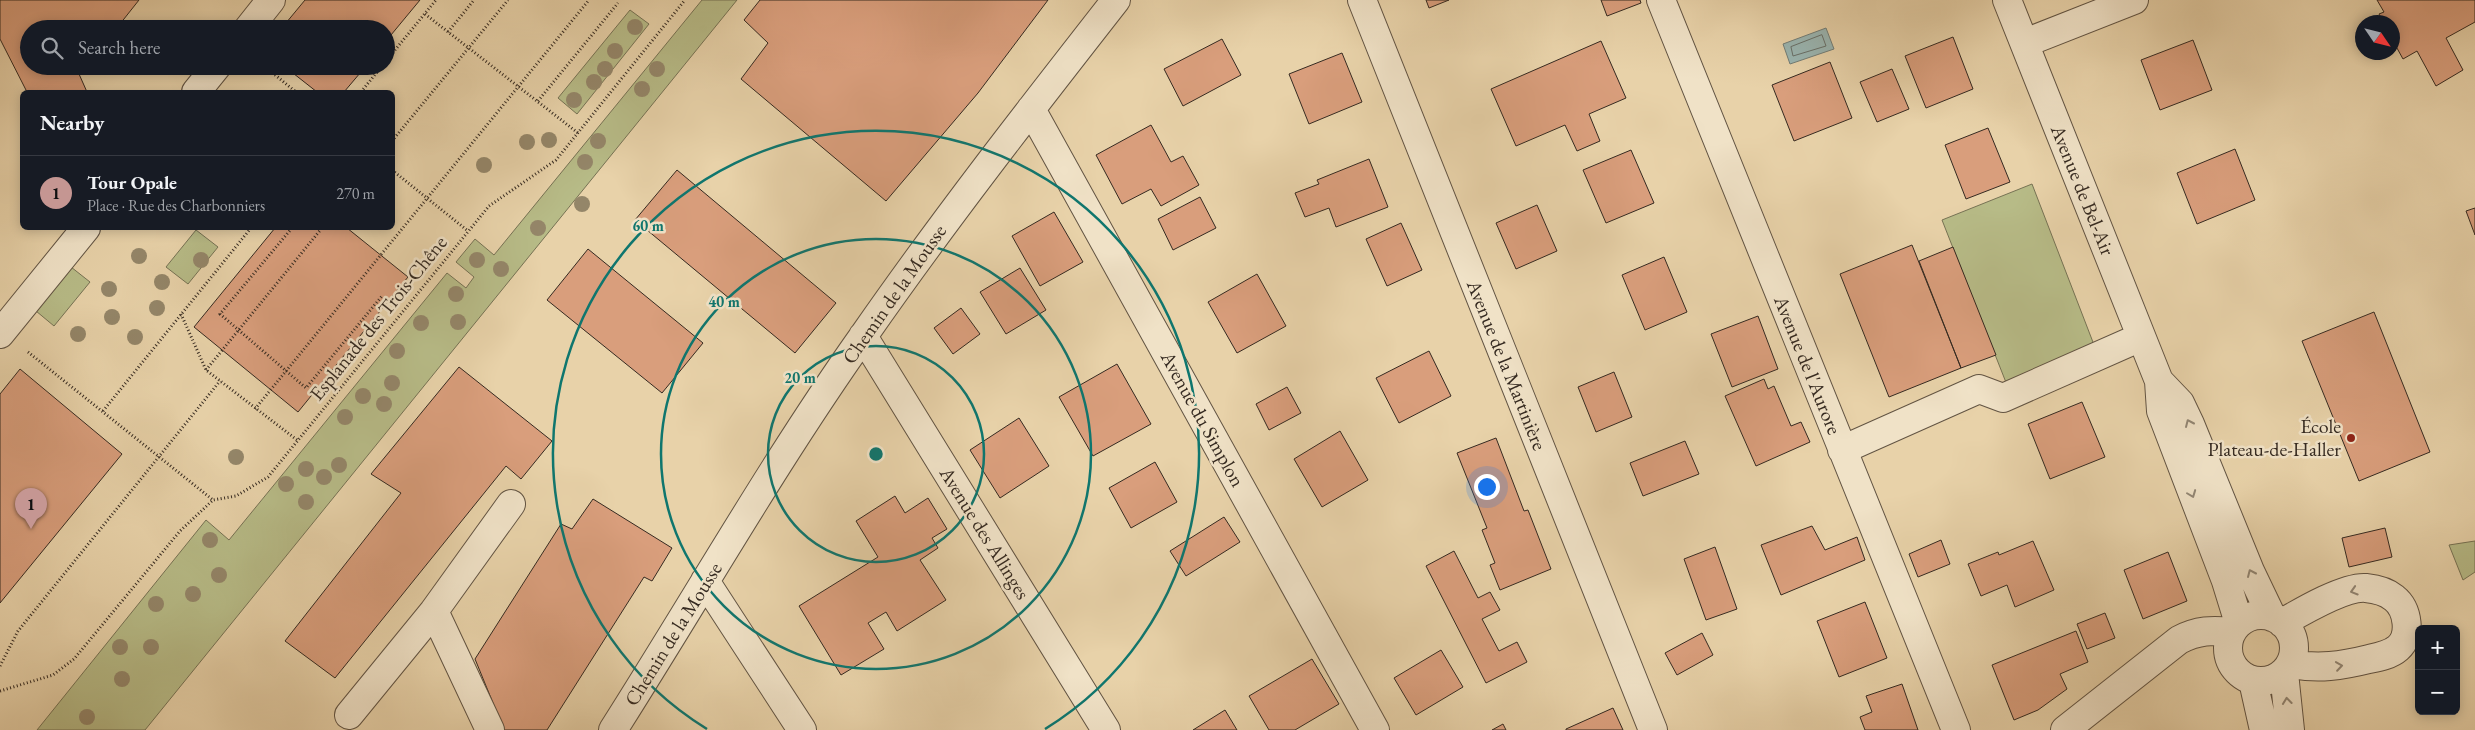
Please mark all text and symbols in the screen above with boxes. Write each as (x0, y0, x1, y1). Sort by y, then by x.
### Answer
north arrow (2355, 15, 2400, 60)
search box (20, 20, 395, 75)
icon: search (38, 34, 66, 62)
text: Search here (78, 35, 160, 60)
text: Nearby (40, 109, 104, 136)
street label: Avenue de Bel-Air (2045, 120, 2121, 259)
text: Tour Opale (87, 170, 177, 195)
text: 1 (52, 183, 60, 204)
text: 270 m (336, 183, 375, 204)
text: Place · Rue des Charbonniers (87, 195, 265, 216)
text: 60 m (632, 216, 664, 235)
street label: Chemin de la Mousse (836, 219, 952, 369)
street label: Esplanade des Trois-Chêne (303, 230, 453, 406)
street label: Avenue de la Martinière (1461, 275, 1553, 454)
street label: Avenue de l'Aurore (1768, 291, 1848, 438)
text: 40 m (708, 292, 740, 311)
street label: Avenue du Simplon (1155, 346, 1251, 492)
text: 20 m (784, 368, 816, 387)
place label: École Plateau-de-Haller (2207, 413, 2341, 462)
one-way arrow (2186, 419, 2196, 428)
marker: École Plateau-de-Haller (2345, 432, 2357, 444)
centre of rings (867, 445, 885, 463)
street label: Avenue des Allinges (933, 461, 1036, 604)
your location (1474, 474, 1500, 500)
pin: 1 (15, 488, 47, 529)
one-way arrow (2186, 489, 2196, 498)
street label: Chemin de la Mousse (618, 557, 728, 711)
one-way arrow (2246, 569, 2257, 578)
one-way arrow (2350, 585, 2358, 595)
map controls (2415, 625, 2460, 715)
button: + (2415, 625, 2460, 670)
one-way arrow (2335, 661, 2343, 672)
button: − (2415, 670, 2460, 715)
one-way arrow (2281, 697, 2292, 705)

